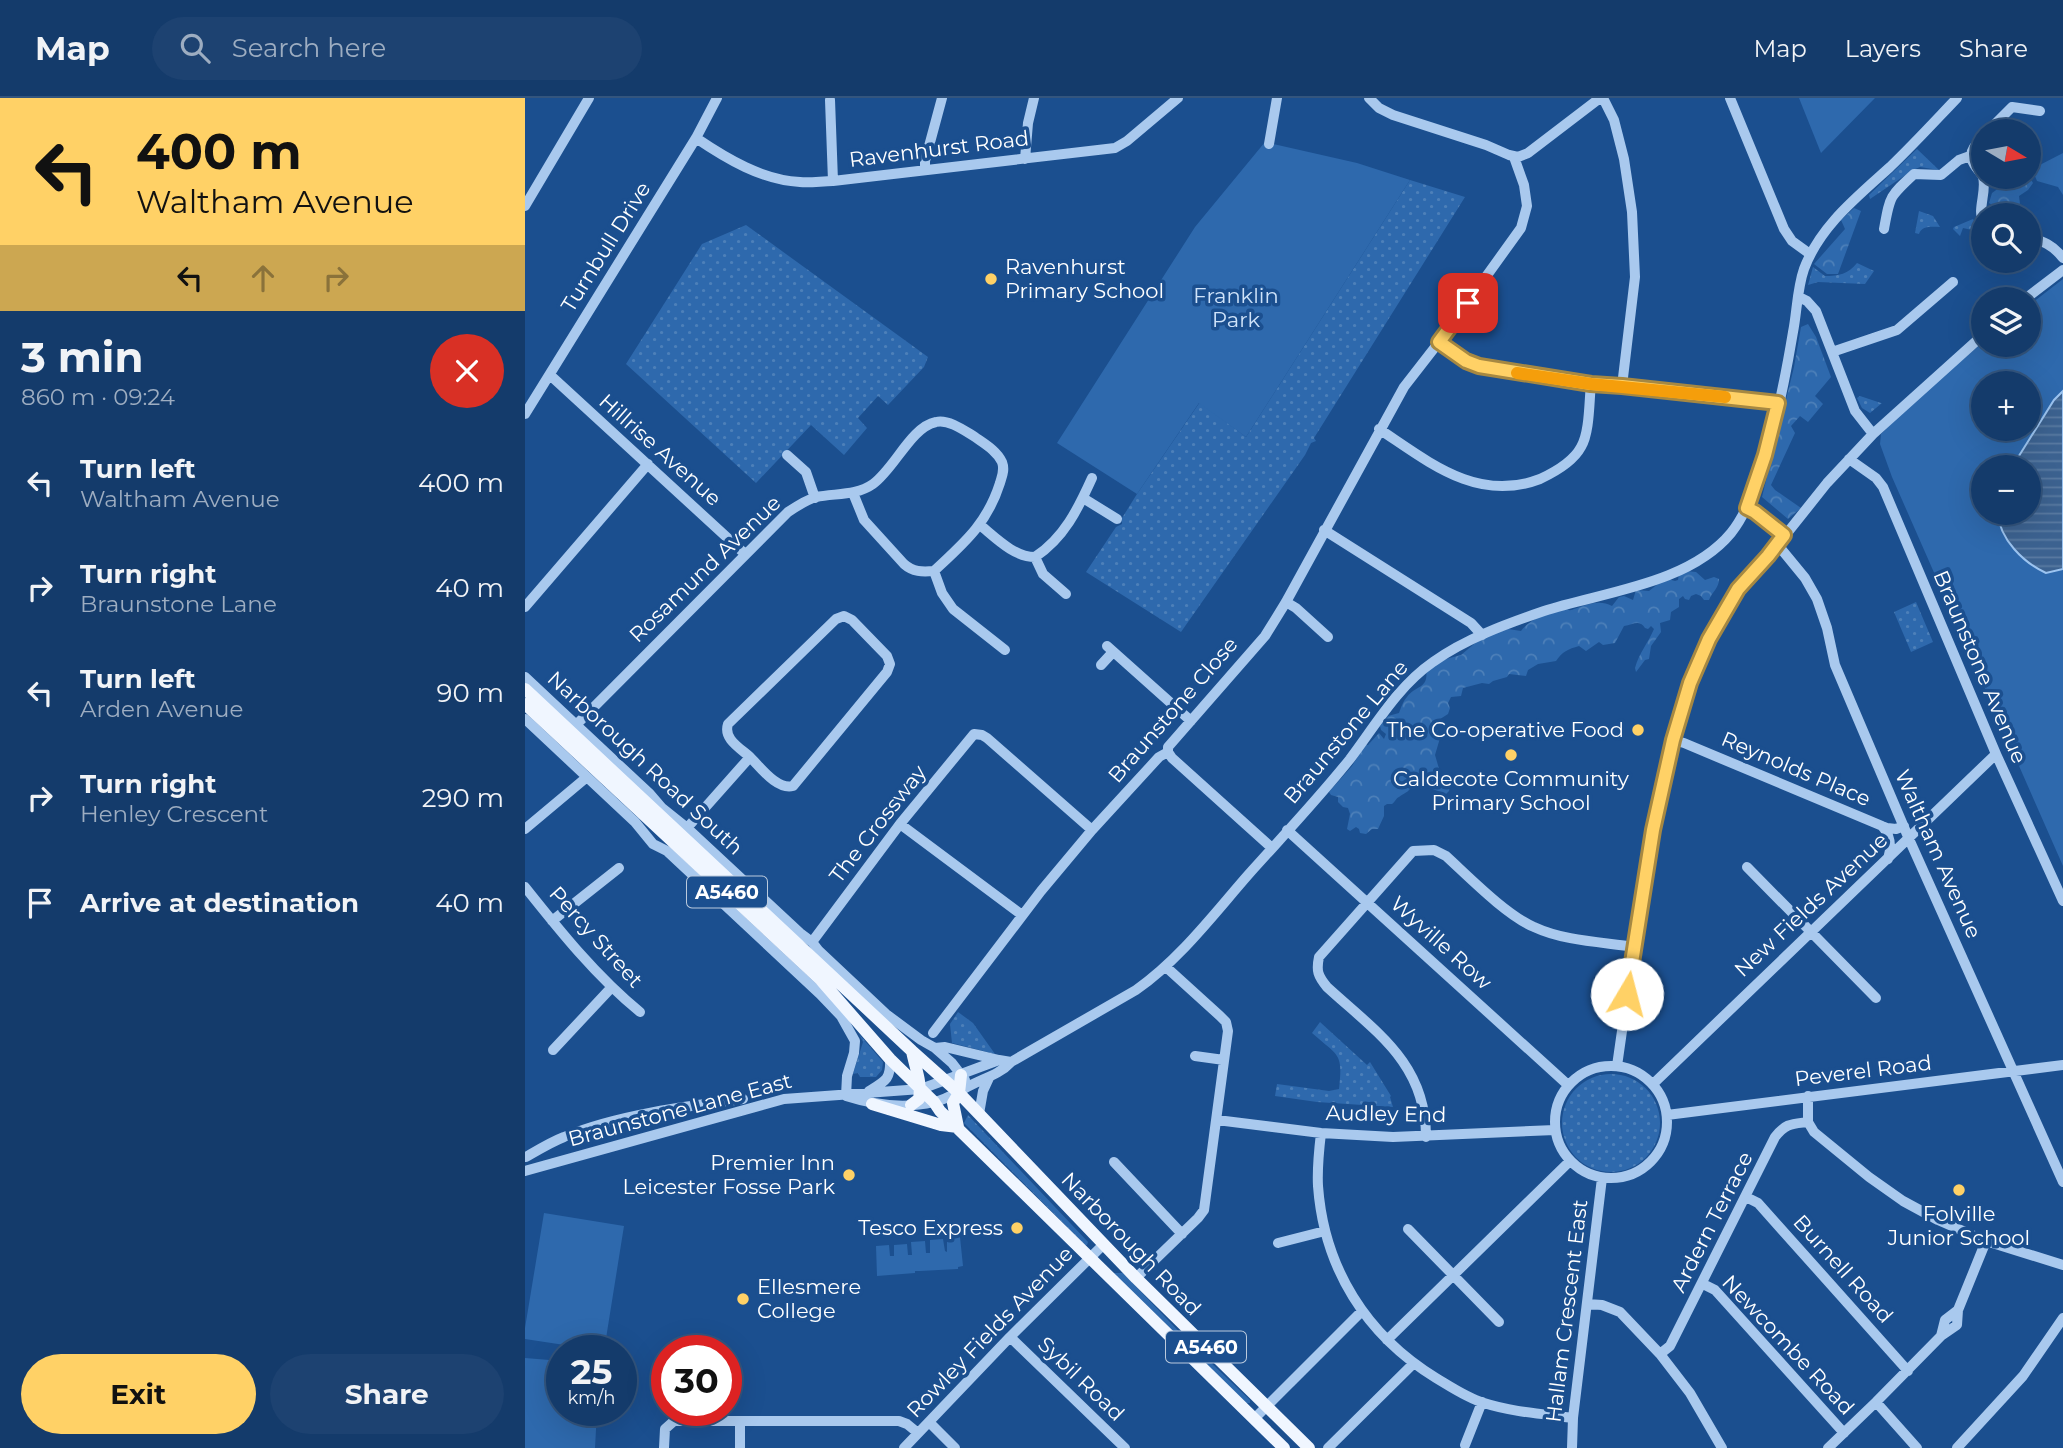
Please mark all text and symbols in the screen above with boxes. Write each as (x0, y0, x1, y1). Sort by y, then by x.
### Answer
search box (152, 17, 642, 80)
text: Map (35, 28, 110, 68)
icon: search (176, 29, 214, 67)
text: Search here (232, 32, 386, 64)
text: Map (1753, 34, 1807, 63)
text: Layers (1845, 34, 1921, 63)
text: Share (1959, 34, 2028, 63)
north arrow (1971, 119, 2041, 189)
map controls (1971, 119, 2041, 525)
text: 400 m (136, 122, 302, 181)
street label: Ravenhurst Road (848, 125, 1030, 172)
icon: left (21, 126, 112, 217)
street label: Turnbull Drive (556, 177, 656, 316)
text: Waltham Avenue (136, 182, 414, 221)
button: search (1971, 203, 2041, 273)
place label: Ravenhurst Primary School (1005, 254, 1164, 303)
icon: left (171, 259, 209, 297)
icon: ahead (244, 259, 282, 297)
icon: right (317, 259, 355, 297)
marker: Ravenhurst Primary School (983, 271, 999, 287)
pin (1438, 273, 1498, 333)
park label: Franklin Park (1193, 283, 1279, 332)
icon: arrive (1449, 284, 1487, 322)
button: layers (1971, 287, 2041, 357)
text: 3 min (21, 331, 143, 383)
button: close (430, 334, 504, 408)
button: + (1971, 371, 2041, 441)
text: 860 m · 09:24 (21, 383, 175, 411)
street label: Hillrise Avenue (594, 388, 727, 511)
text: Turn left (80, 453, 196, 485)
button: − (1971, 455, 2041, 525)
icon: left (21, 464, 59, 502)
text: 400 m (418, 467, 504, 499)
text: Waltham Avenue (80, 485, 280, 513)
street label: Rosamund Avenue (624, 490, 785, 647)
text: Turn right (80, 558, 216, 590)
street label: Braunstone Avenue (1928, 567, 2032, 767)
icon: right (21, 569, 59, 607)
text: 40 m (435, 572, 504, 604)
text: Braunstone Lane (80, 590, 277, 618)
street label: Braunstone Close (1103, 632, 1243, 788)
street label: Braunstone Lane (1278, 655, 1413, 809)
text: Turn left (80, 663, 196, 695)
street label: Narborough Road South (542, 666, 748, 860)
icon: left (21, 674, 59, 712)
text: 90 m (437, 677, 504, 709)
text: Arden Avenue (80, 695, 243, 723)
place label: The Co-operative Food (1387, 717, 1624, 742)
marker: The Co-operative Food (1630, 722, 1646, 738)
street label: Reynolds Place (1718, 726, 1875, 811)
marker: Caldecote Community Primary School (1503, 747, 1519, 763)
street label: The Crossway (824, 759, 932, 887)
street label: Waltham Avenue (1890, 765, 1987, 942)
place label: Caldecote Community Primary School (1393, 766, 1630, 815)
text: Turn right (80, 768, 216, 800)
icon: right (21, 779, 59, 817)
text: 290 m (422, 782, 504, 814)
text: Henley Crescent (80, 800, 268, 828)
street label: New Fields Avenue (1729, 827, 1892, 982)
road number: A5460 (687, 876, 767, 908)
street label: Percy Street (544, 881, 648, 992)
icon: arrive (21, 884, 59, 922)
text: Arrive at destination (80, 887, 359, 919)
text: 40 m (435, 887, 504, 919)
street label: Wyville Row (1386, 891, 1498, 995)
position arrow (1590, 957, 1664, 1031)
street label: Peverel Road (1793, 1050, 1933, 1091)
street label: Braunstone Lane East (565, 1068, 794, 1151)
street label: Audley End (1325, 1100, 1447, 1127)
street label: Ardern Terrace (1665, 1147, 1758, 1296)
place label: Premier Inn Leicester Fosse Park (622, 1150, 835, 1199)
marker: Premier Inn Leicester Fosse Park (841, 1167, 857, 1183)
street label: Narborough Road (1057, 1167, 1206, 1321)
marker: Folville Junior School (1951, 1182, 1967, 1198)
street label: Hallam Crescent East (1540, 1198, 1593, 1424)
place label: Folville Junior School (1887, 1201, 2030, 1250)
street label: Burnell Road (1788, 1209, 1898, 1328)
place label: Tesco Express (858, 1215, 1003, 1240)
marker: Tesco Express (1009, 1220, 1025, 1236)
street label: Rowley Fields Avenue (901, 1241, 1078, 1422)
street label: Newcombe Road (1717, 1270, 1860, 1420)
place label: Ellesmere College (757, 1274, 861, 1323)
marker: Ellesmere College (735, 1291, 751, 1307)
street label: Sybil Road (1033, 1331, 1130, 1426)
road number: A5460 (1166, 1331, 1246, 1362)
speed limit sign: 30 (651, 1335, 742, 1426)
text: 25 (571, 1350, 612, 1393)
button: Exit (21, 1354, 256, 1434)
button: Share (270, 1354, 504, 1434)
text: km/h (567, 1387, 616, 1409)

